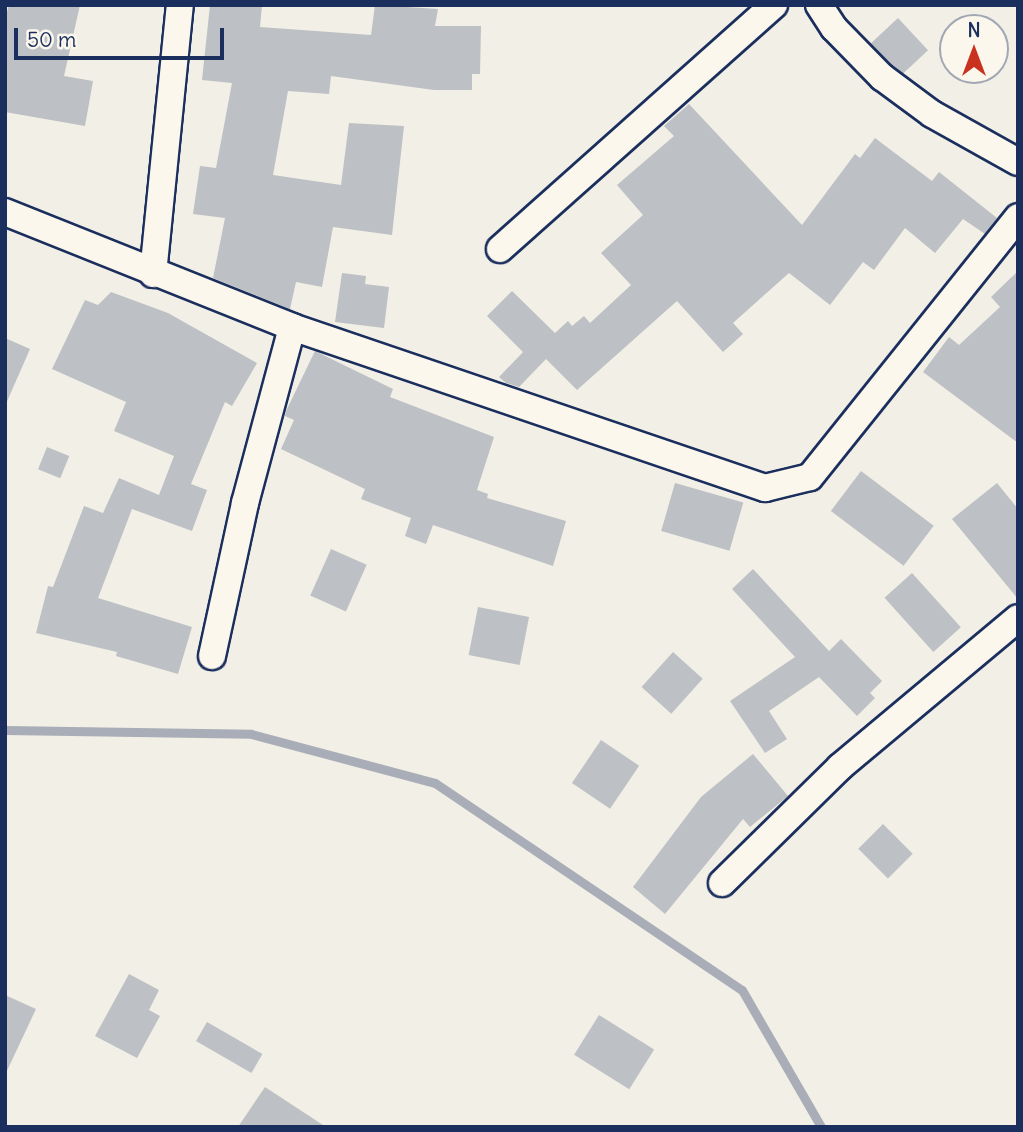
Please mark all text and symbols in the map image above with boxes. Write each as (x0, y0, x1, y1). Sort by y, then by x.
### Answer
scale bar (18, 14, 228, 58)
north arrow (939, 14, 1009, 84)
text: N (967, 18, 981, 42)
text: 50 m (27, 26, 76, 53)

